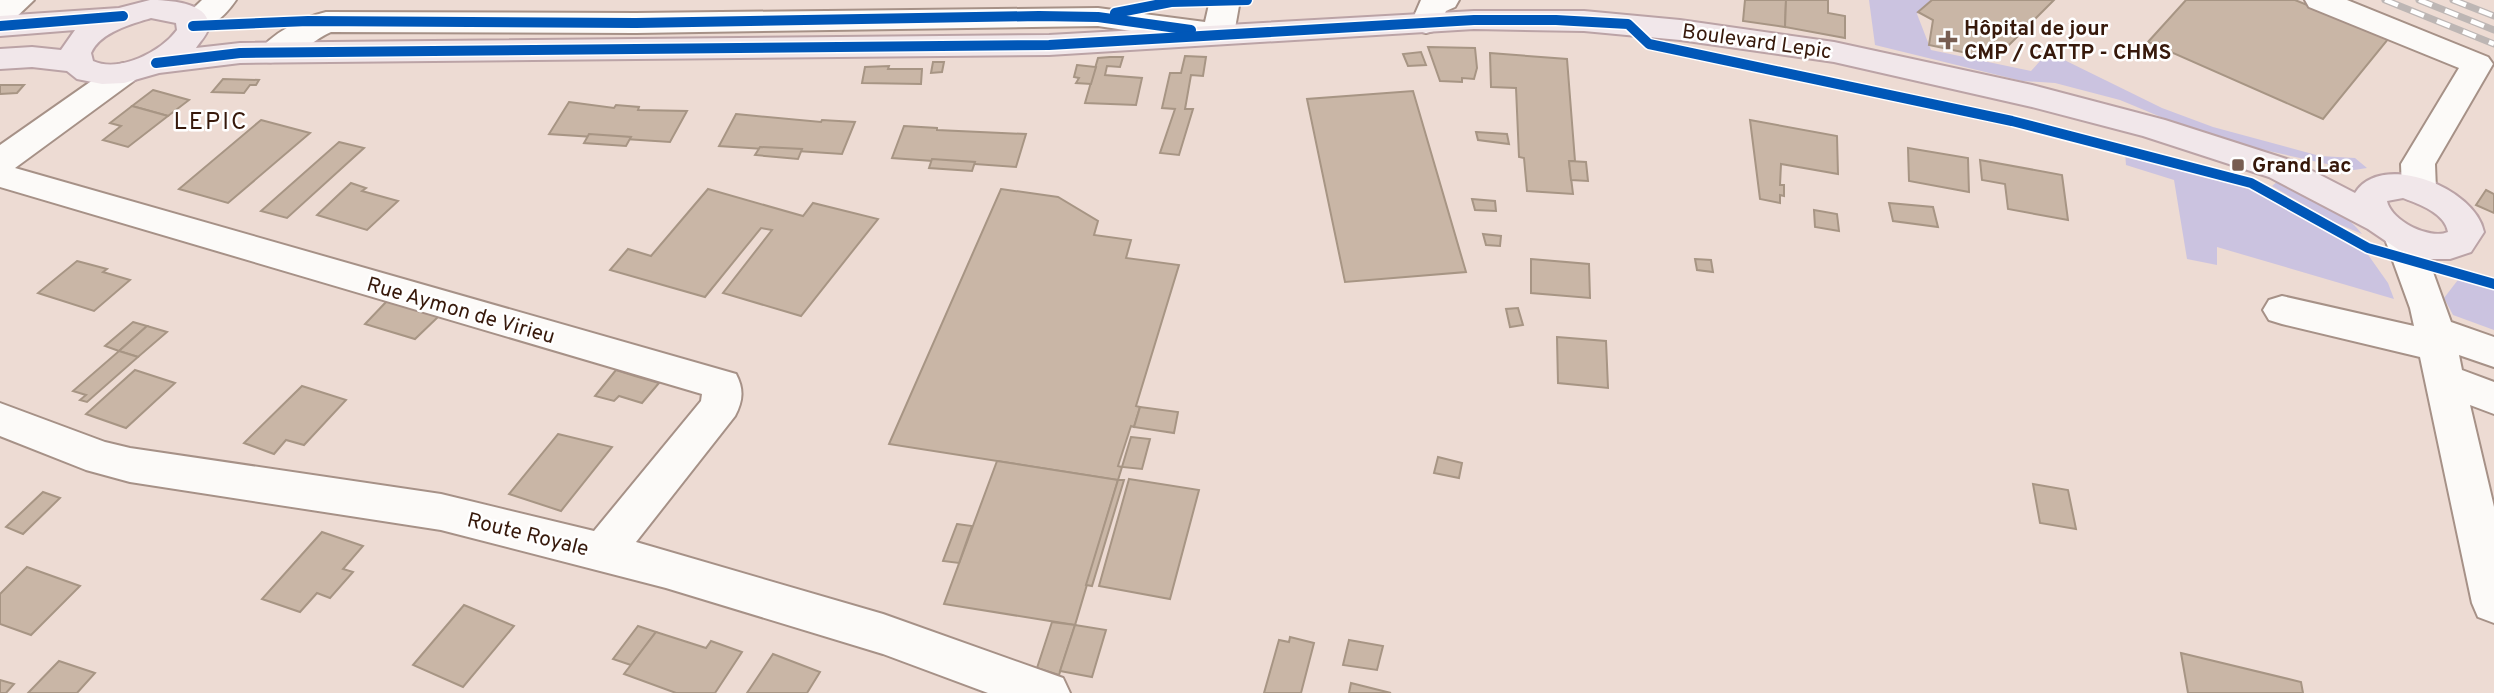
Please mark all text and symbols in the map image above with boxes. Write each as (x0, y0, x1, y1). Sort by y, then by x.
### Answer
place label: Hôpital de jour CMP / CATTP - CHMS (1964, 16, 2171, 67)
street label: Boulevard Lepic (1680, 19, 1833, 66)
marker: Hôpital de jour CMP / CATTP - CHMS (1938, 30, 1958, 50)
district label: LEPIC (173, 108, 249, 138)
place label: Grand Lac (2252, 153, 2352, 180)
marker: Grand Lac (2230, 157, 2246, 173)
street label: Rue Aymon de Virieu (363, 272, 558, 351)
street label: Route Royale (464, 507, 591, 564)

